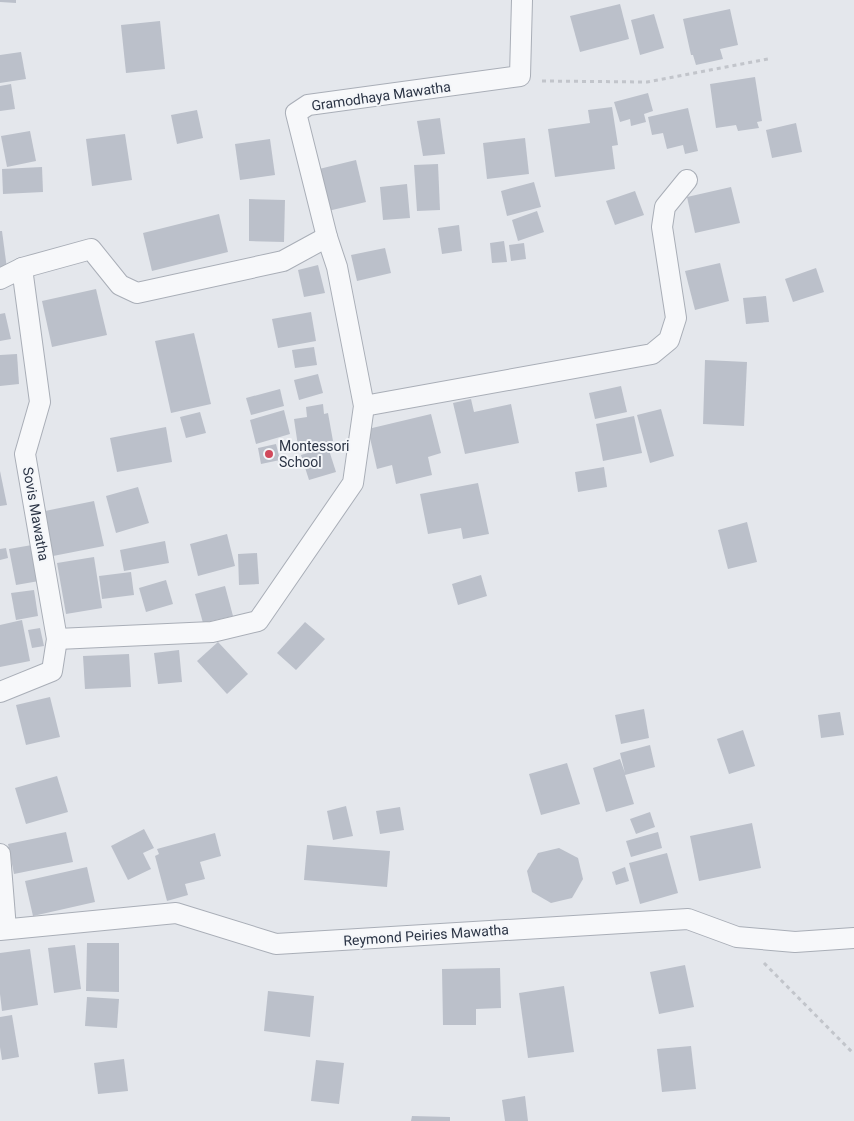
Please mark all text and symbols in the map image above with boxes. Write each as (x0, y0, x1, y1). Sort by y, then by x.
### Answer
street label: Gramodhaya Mawatha (310, 78, 452, 114)
place label: Montessori School (279, 438, 350, 470)
marker: Montessori School (263, 448, 275, 460)
street label: Sovis Mawatha (20, 466, 52, 562)
street label: Reymond Peiries Mawatha (343, 921, 509, 949)

